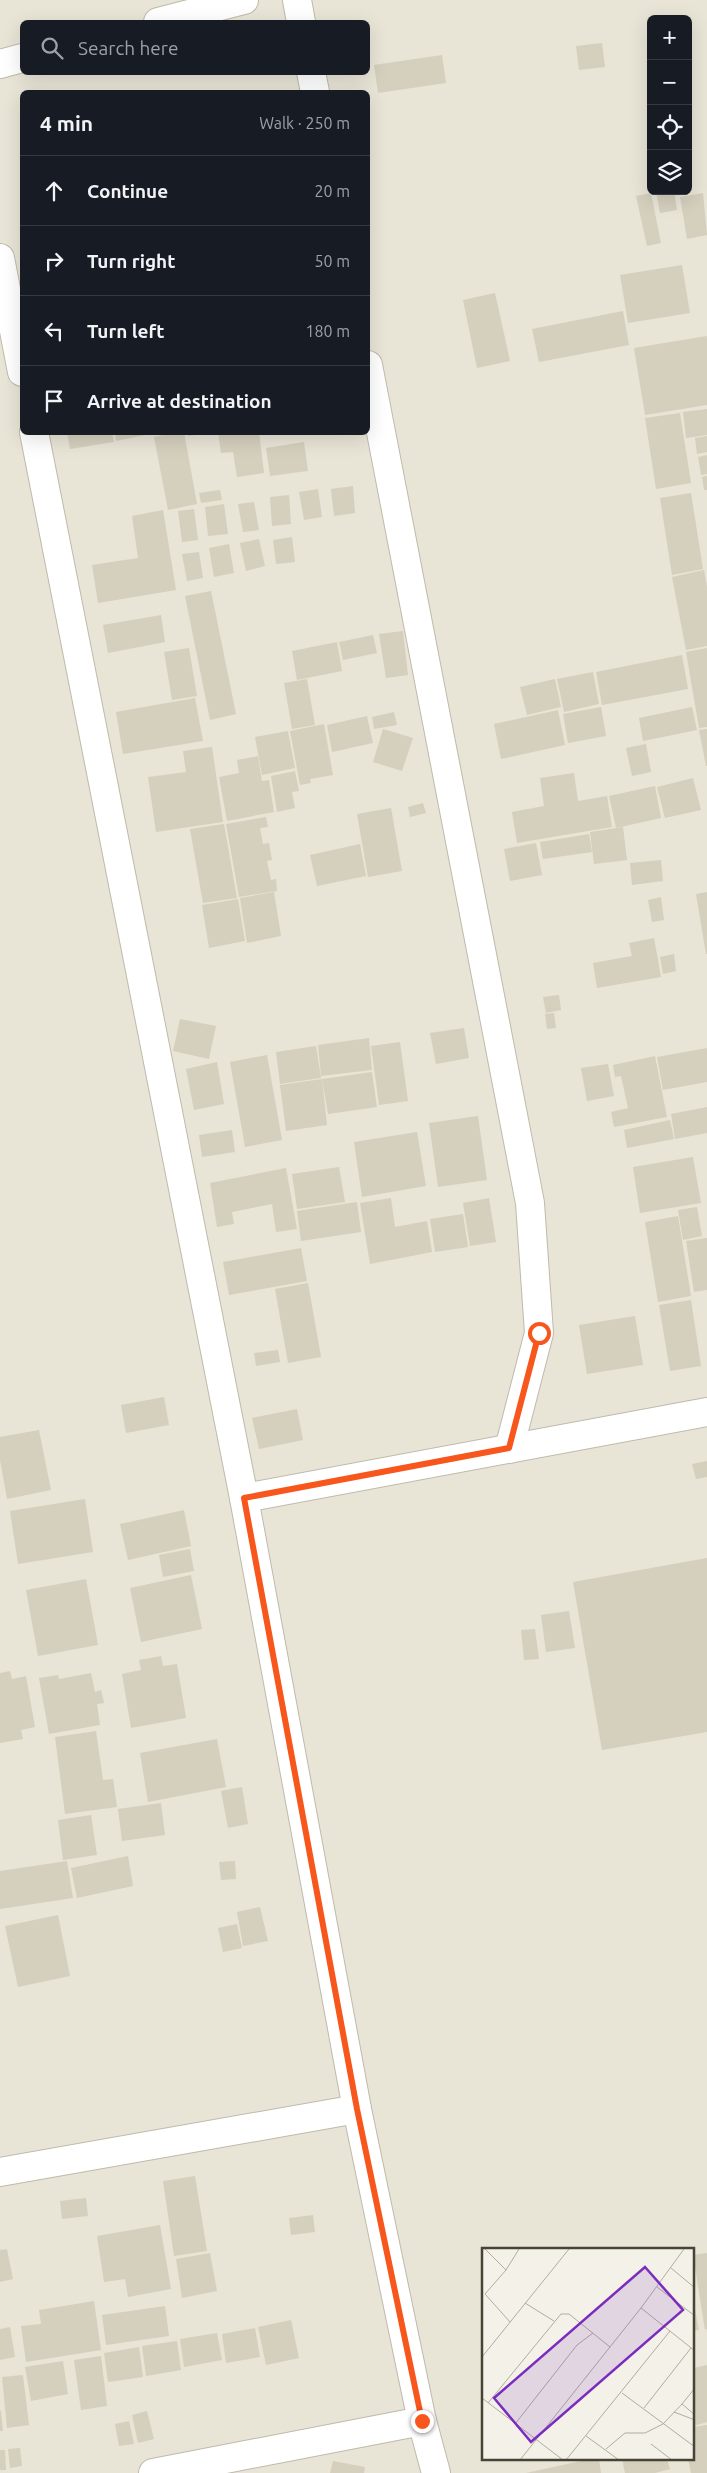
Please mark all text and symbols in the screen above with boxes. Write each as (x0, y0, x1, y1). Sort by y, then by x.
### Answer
map controls (647, 15, 692, 195)
button: + (647, 15, 692, 60)
search box (20, 20, 370, 75)
icon: search (38, 34, 66, 62)
text: Search here (78, 37, 178, 59)
button: − (647, 60, 692, 105)
button: locate (647, 105, 692, 150)
text: 4 min (40, 111, 93, 135)
text: Walk · 250 m (259, 114, 350, 132)
button: layers (647, 150, 692, 195)
icon: ahead (40, 177, 68, 205)
text: Continue (87, 180, 168, 202)
text: 20 m (314, 182, 350, 200)
icon: right (40, 247, 68, 275)
text: Turn right (87, 250, 175, 272)
text: 50 m (314, 252, 350, 270)
icon: left (40, 317, 68, 345)
text: Turn left (87, 320, 165, 342)
text: 180 m (305, 322, 350, 340)
icon: arrive (40, 387, 68, 415)
text: Arrive at destination (87, 390, 272, 412)
route start (528, 1322, 551, 1345)
inset map (482, 2248, 694, 2460)
route end (411, 2410, 434, 2433)

